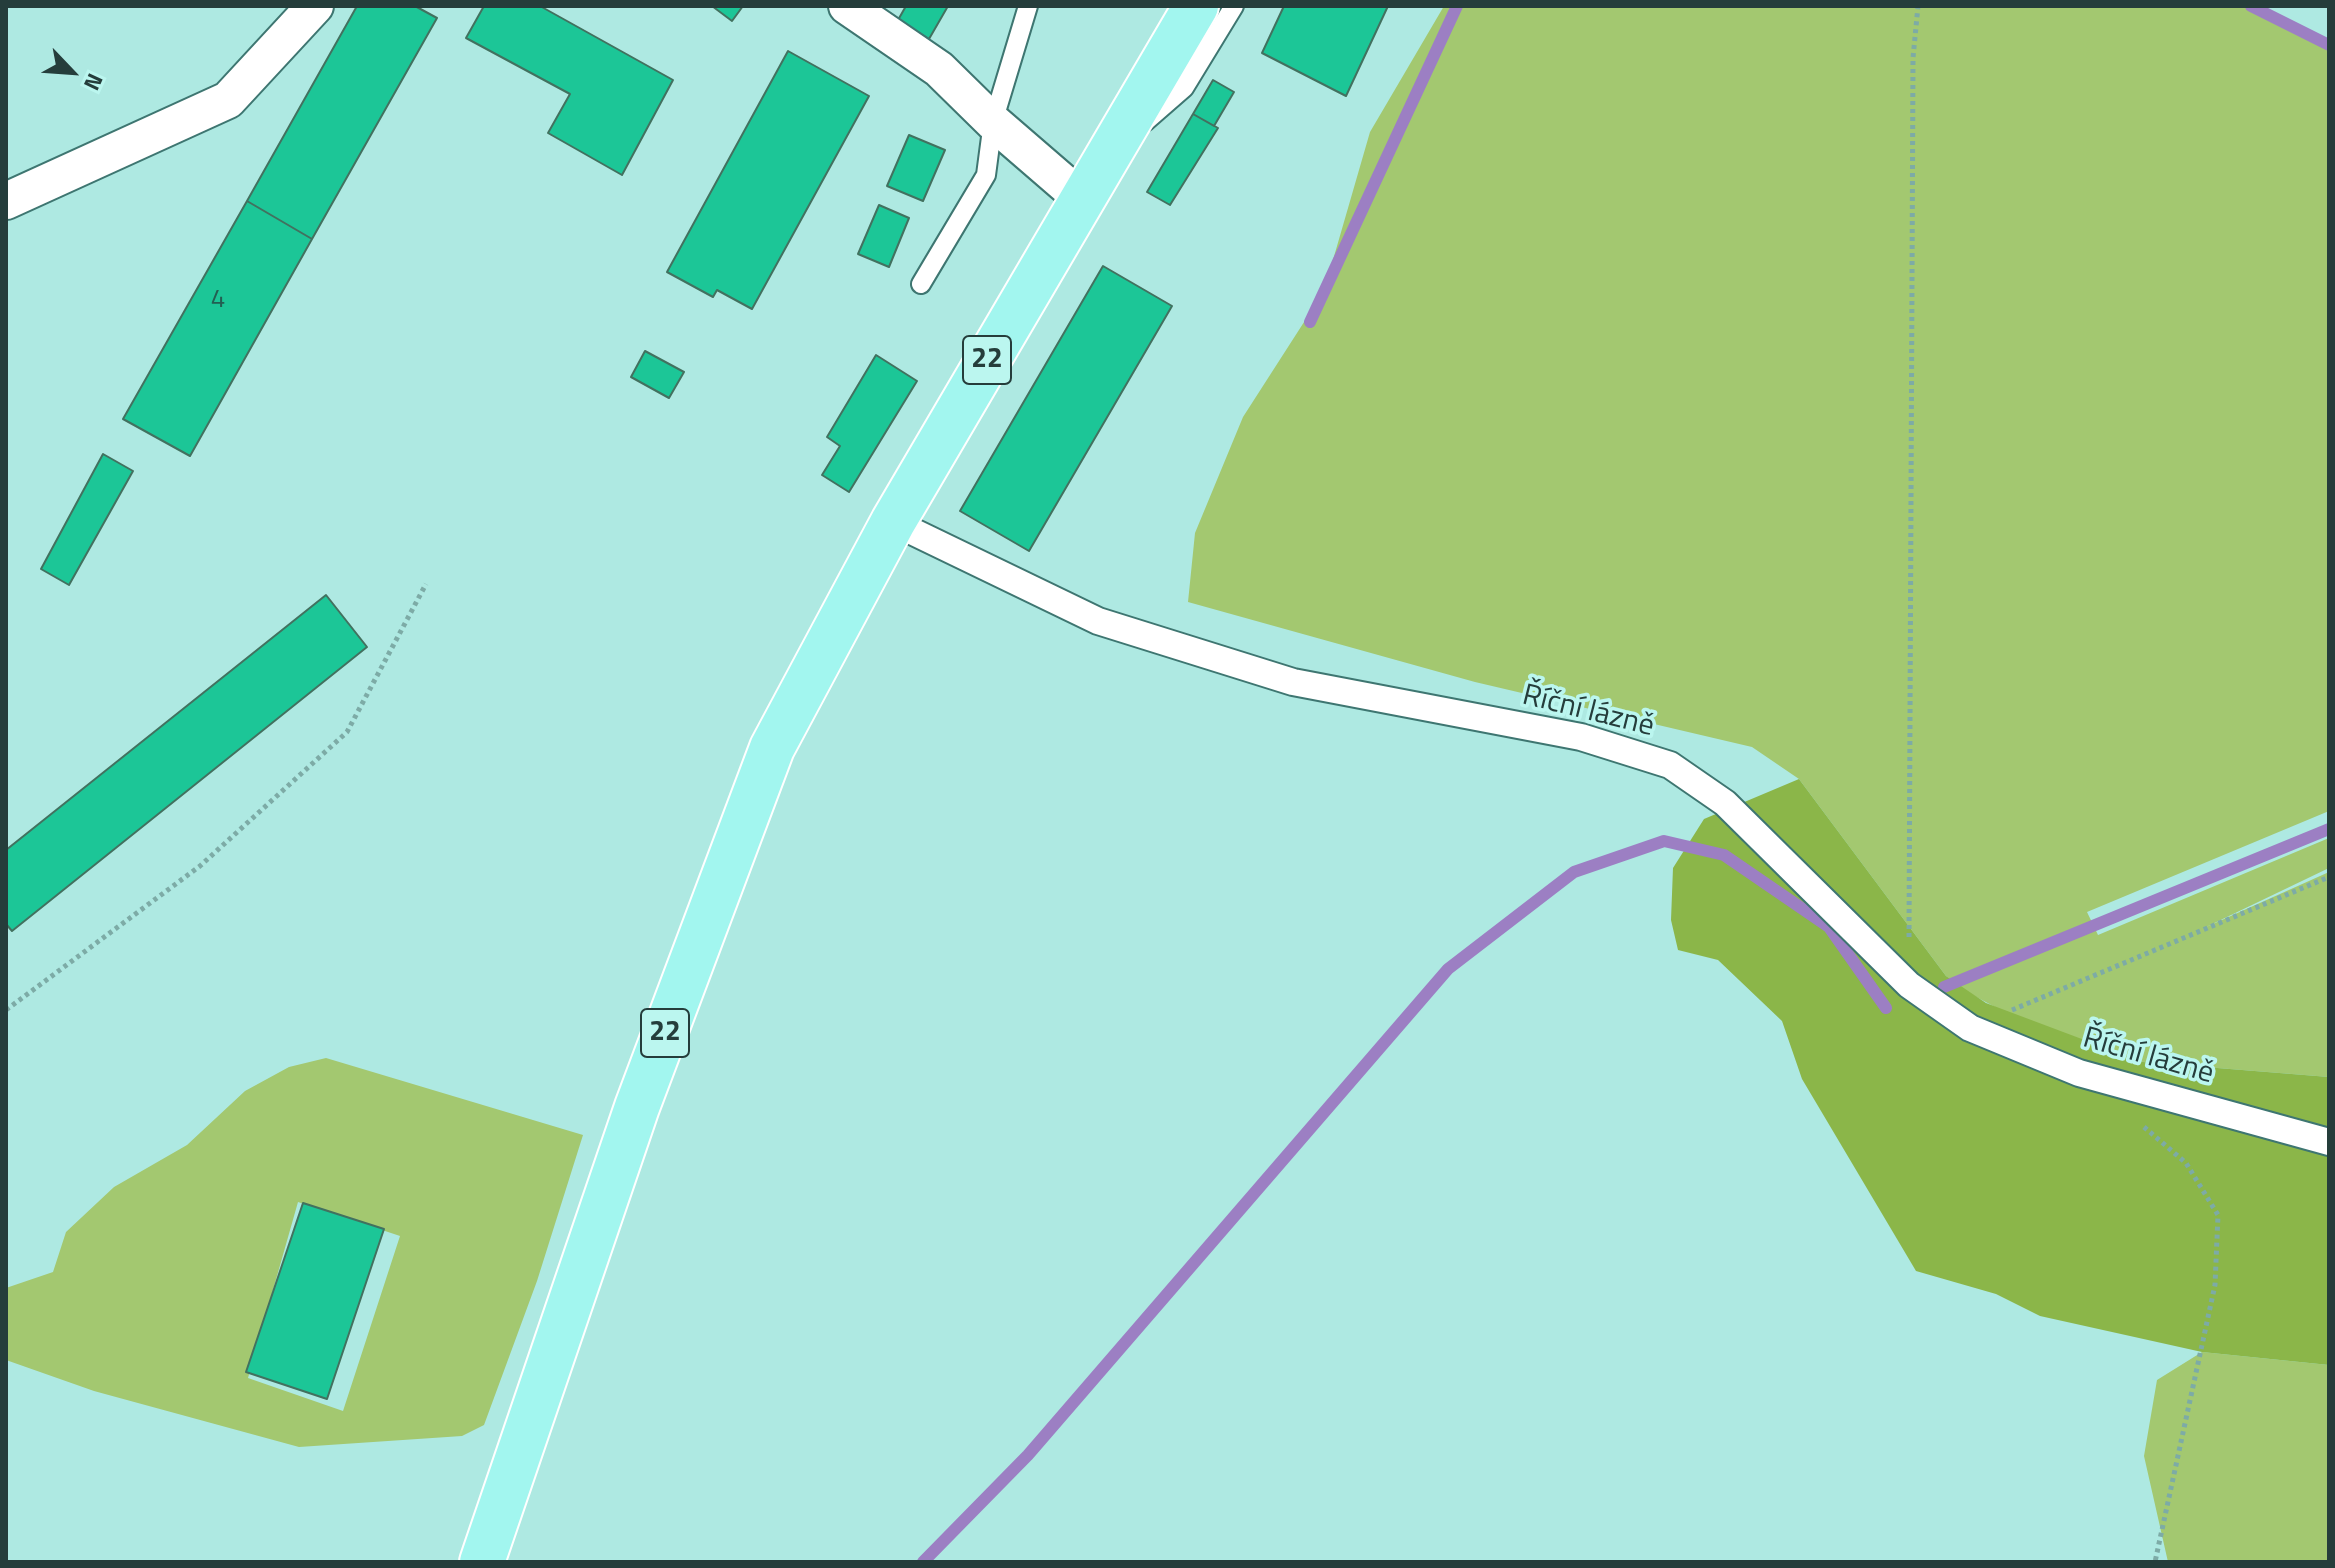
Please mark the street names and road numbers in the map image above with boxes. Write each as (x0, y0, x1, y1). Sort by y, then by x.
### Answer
road number: 22 (963, 336, 1011, 384)
street label: Říční lázně (1518, 678, 1658, 746)
road number: 22 (641, 1009, 689, 1057)
street label: Říční lázně (2078, 1021, 2218, 1093)

